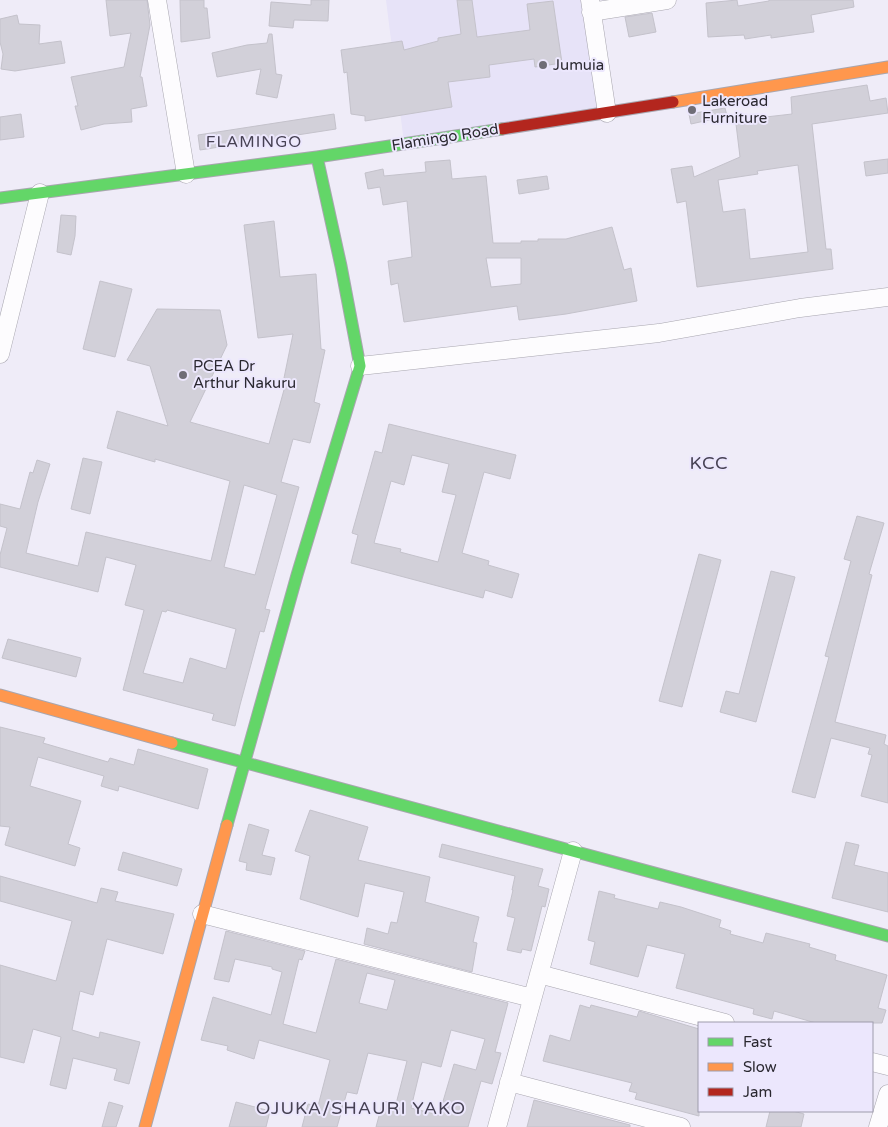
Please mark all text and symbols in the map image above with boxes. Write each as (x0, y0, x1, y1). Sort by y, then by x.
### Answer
place label: Jumuia (553, 56, 604, 74)
marker: Jumuia (537, 59, 549, 71)
place label: Lakeroad Furniture (702, 92, 768, 127)
marker: Lakeroad Furniture (686, 104, 698, 116)
street label: Flamingo Road (390, 120, 500, 154)
district label: FLAMINGO (206, 132, 302, 152)
place label: PCEA Dr Arthur Nakuru (193, 357, 296, 392)
marker: PCEA Dr Arthur Nakuru (177, 369, 189, 381)
district label: KCC (689, 452, 729, 474)
legend (698, 1022, 873, 1112)
text: Fast (743, 1033, 773, 1051)
text: Slow (743, 1058, 777, 1076)
text: Jam (743, 1083, 772, 1101)
district label: OJUKA/SHAURI YAKO (256, 1097, 466, 1119)

